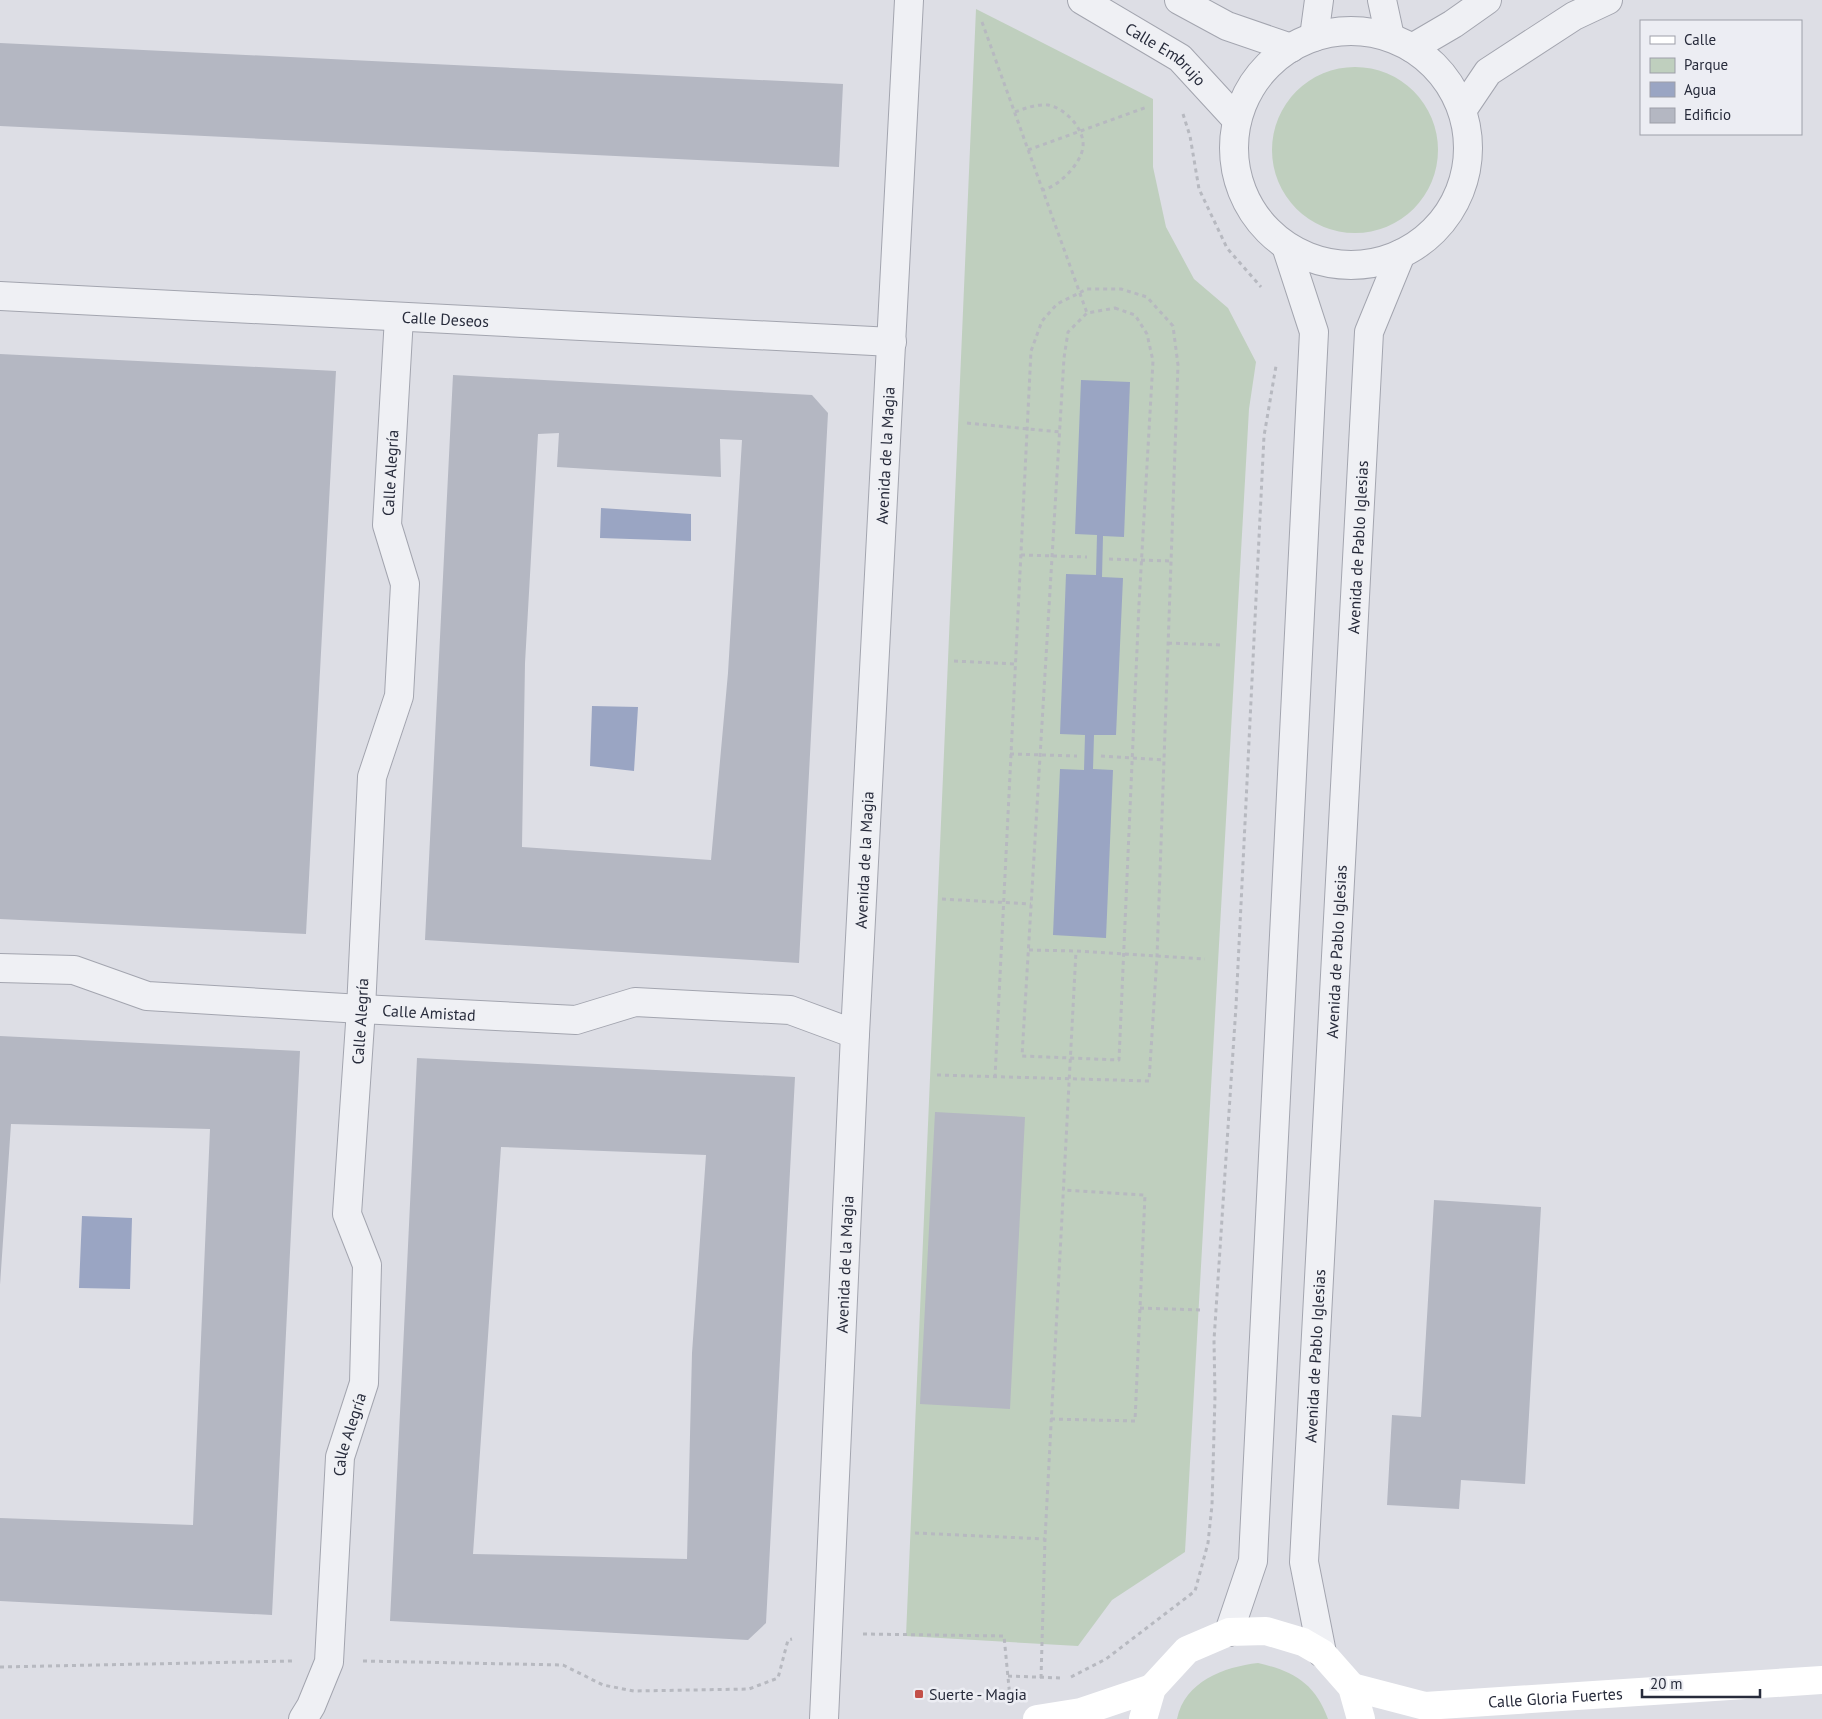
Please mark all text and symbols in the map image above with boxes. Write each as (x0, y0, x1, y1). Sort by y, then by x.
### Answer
street label: Calle Embrujo (1122, 18, 1210, 90)
legend (1640, 20, 1802, 135)
text: Calle (1684, 30, 1716, 49)
text: Parque (1684, 55, 1728, 74)
text: Agua (1684, 80, 1716, 99)
text: Edificio (1684, 105, 1731, 124)
street label: Calle Deseos (401, 307, 490, 331)
street label: Avenida de la Magia (872, 386, 899, 525)
street label: Calle Alegría (378, 429, 402, 516)
street label: Avenida de Pablo Iglesias (1343, 460, 1372, 634)
street label: Avenida de la Magia (851, 791, 878, 929)
street label: Avenida de Pablo Iglesias (1322, 864, 1351, 1039)
street label: Calle Alegría (347, 978, 372, 1065)
street label: Calle Amistad (382, 1000, 476, 1025)
street label: Avenida de la Magia (831, 1195, 858, 1334)
street label: Avenida de Pablo Iglesias (1300, 1269, 1329, 1443)
street label: Calle Alegría (329, 1390, 370, 1477)
scale bar (1642, 1666, 1760, 1698)
text: 20 m (1650, 1674, 1683, 1693)
street label: Calle Gloria Fuertes (1487, 1683, 1623, 1712)
place label: Suerte - Magia (929, 1684, 1027, 1704)
marker: Suerte - Magia (913, 1688, 925, 1700)

